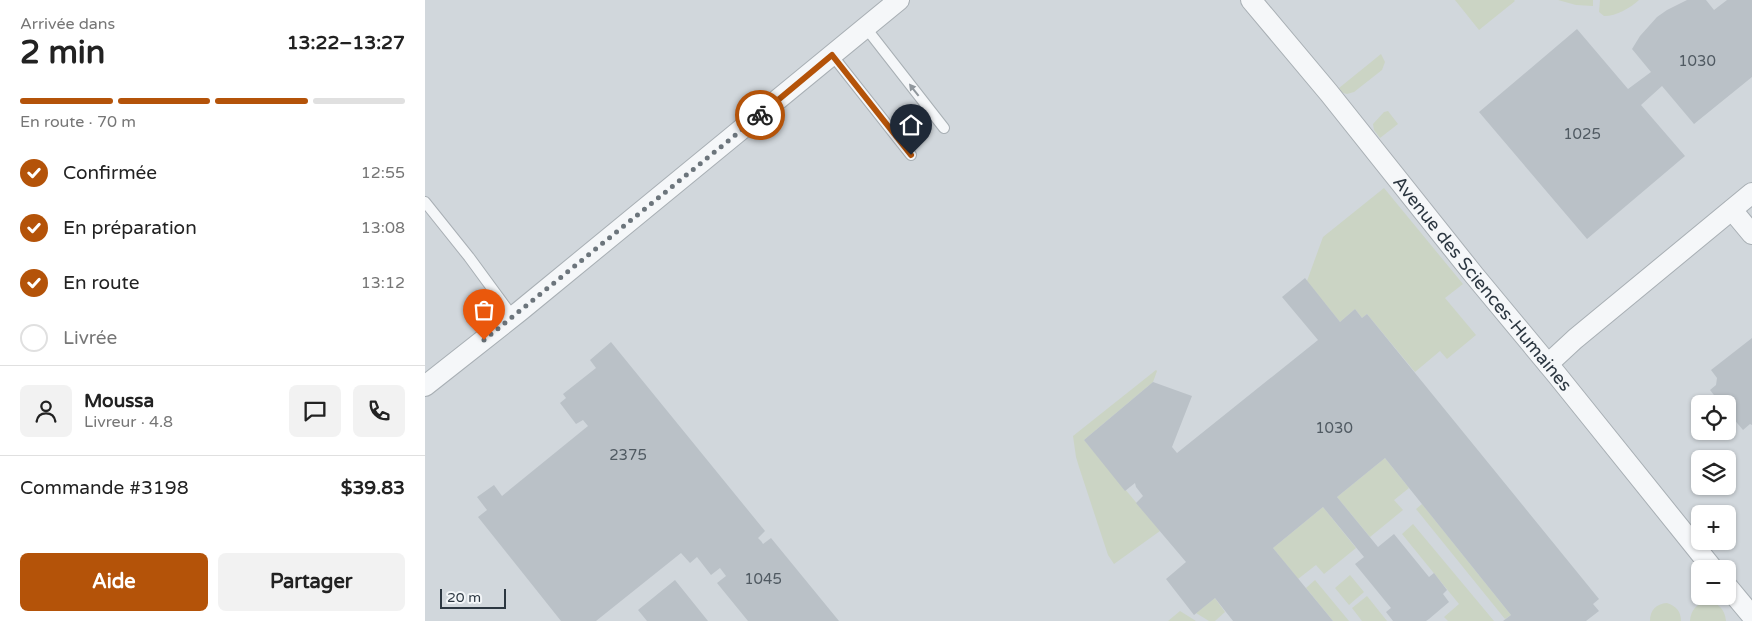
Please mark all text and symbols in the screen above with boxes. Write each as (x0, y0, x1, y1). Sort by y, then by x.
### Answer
text: Arrivée dans (20, 14, 115, 34)
text: 13:22–13:27 (287, 32, 405, 54)
text: 2 min (20, 34, 105, 72)
house number: 1030 (1678, 52, 1716, 70)
one-way arrow (908, 84, 919, 97)
courier (735, 90, 785, 140)
icon: bike (746, 101, 774, 129)
pin (890, 104, 932, 155)
icon: home (897, 111, 925, 139)
text: En route · 70 m (20, 112, 136, 132)
house number: 1025 (1563, 125, 1601, 143)
icon: check (20, 159, 48, 187)
text: Confirmée (63, 162, 157, 184)
text: 12:55 (361, 163, 405, 183)
street label: Avenue des Sciences-Humaines (1388, 171, 1577, 396)
icon: check (20, 214, 48, 242)
text: En préparation (63, 217, 197, 239)
text: 13:08 (361, 218, 405, 238)
icon: check (20, 269, 48, 297)
text: En route (63, 272, 140, 294)
text: 13:12 (361, 273, 405, 293)
pin (463, 289, 505, 340)
icon: bag (470, 296, 498, 324)
text: Livrée (63, 327, 117, 349)
button: person (20, 385, 72, 437)
button: chat (289, 385, 341, 437)
button: phone (353, 385, 405, 437)
text: Moussa (84, 390, 154, 412)
map controls (1691, 395, 1736, 605)
button: locate (1691, 395, 1736, 440)
text: Livreur · 4.8 (84, 412, 173, 432)
house number: 1030 (1315, 419, 1353, 437)
house number: 2375 (609, 446, 647, 464)
button: layers (1691, 450, 1736, 495)
text: Commande #3198 (20, 477, 189, 499)
text: $39.83 (341, 477, 405, 499)
button: + (1691, 505, 1736, 550)
button: Aide (20, 553, 208, 611)
button: Partager (218, 553, 405, 611)
button: − (1691, 560, 1736, 605)
house number: 1045 (744, 570, 782, 588)
scale bar (440, 586, 506, 609)
text: 20 m (447, 589, 481, 606)

